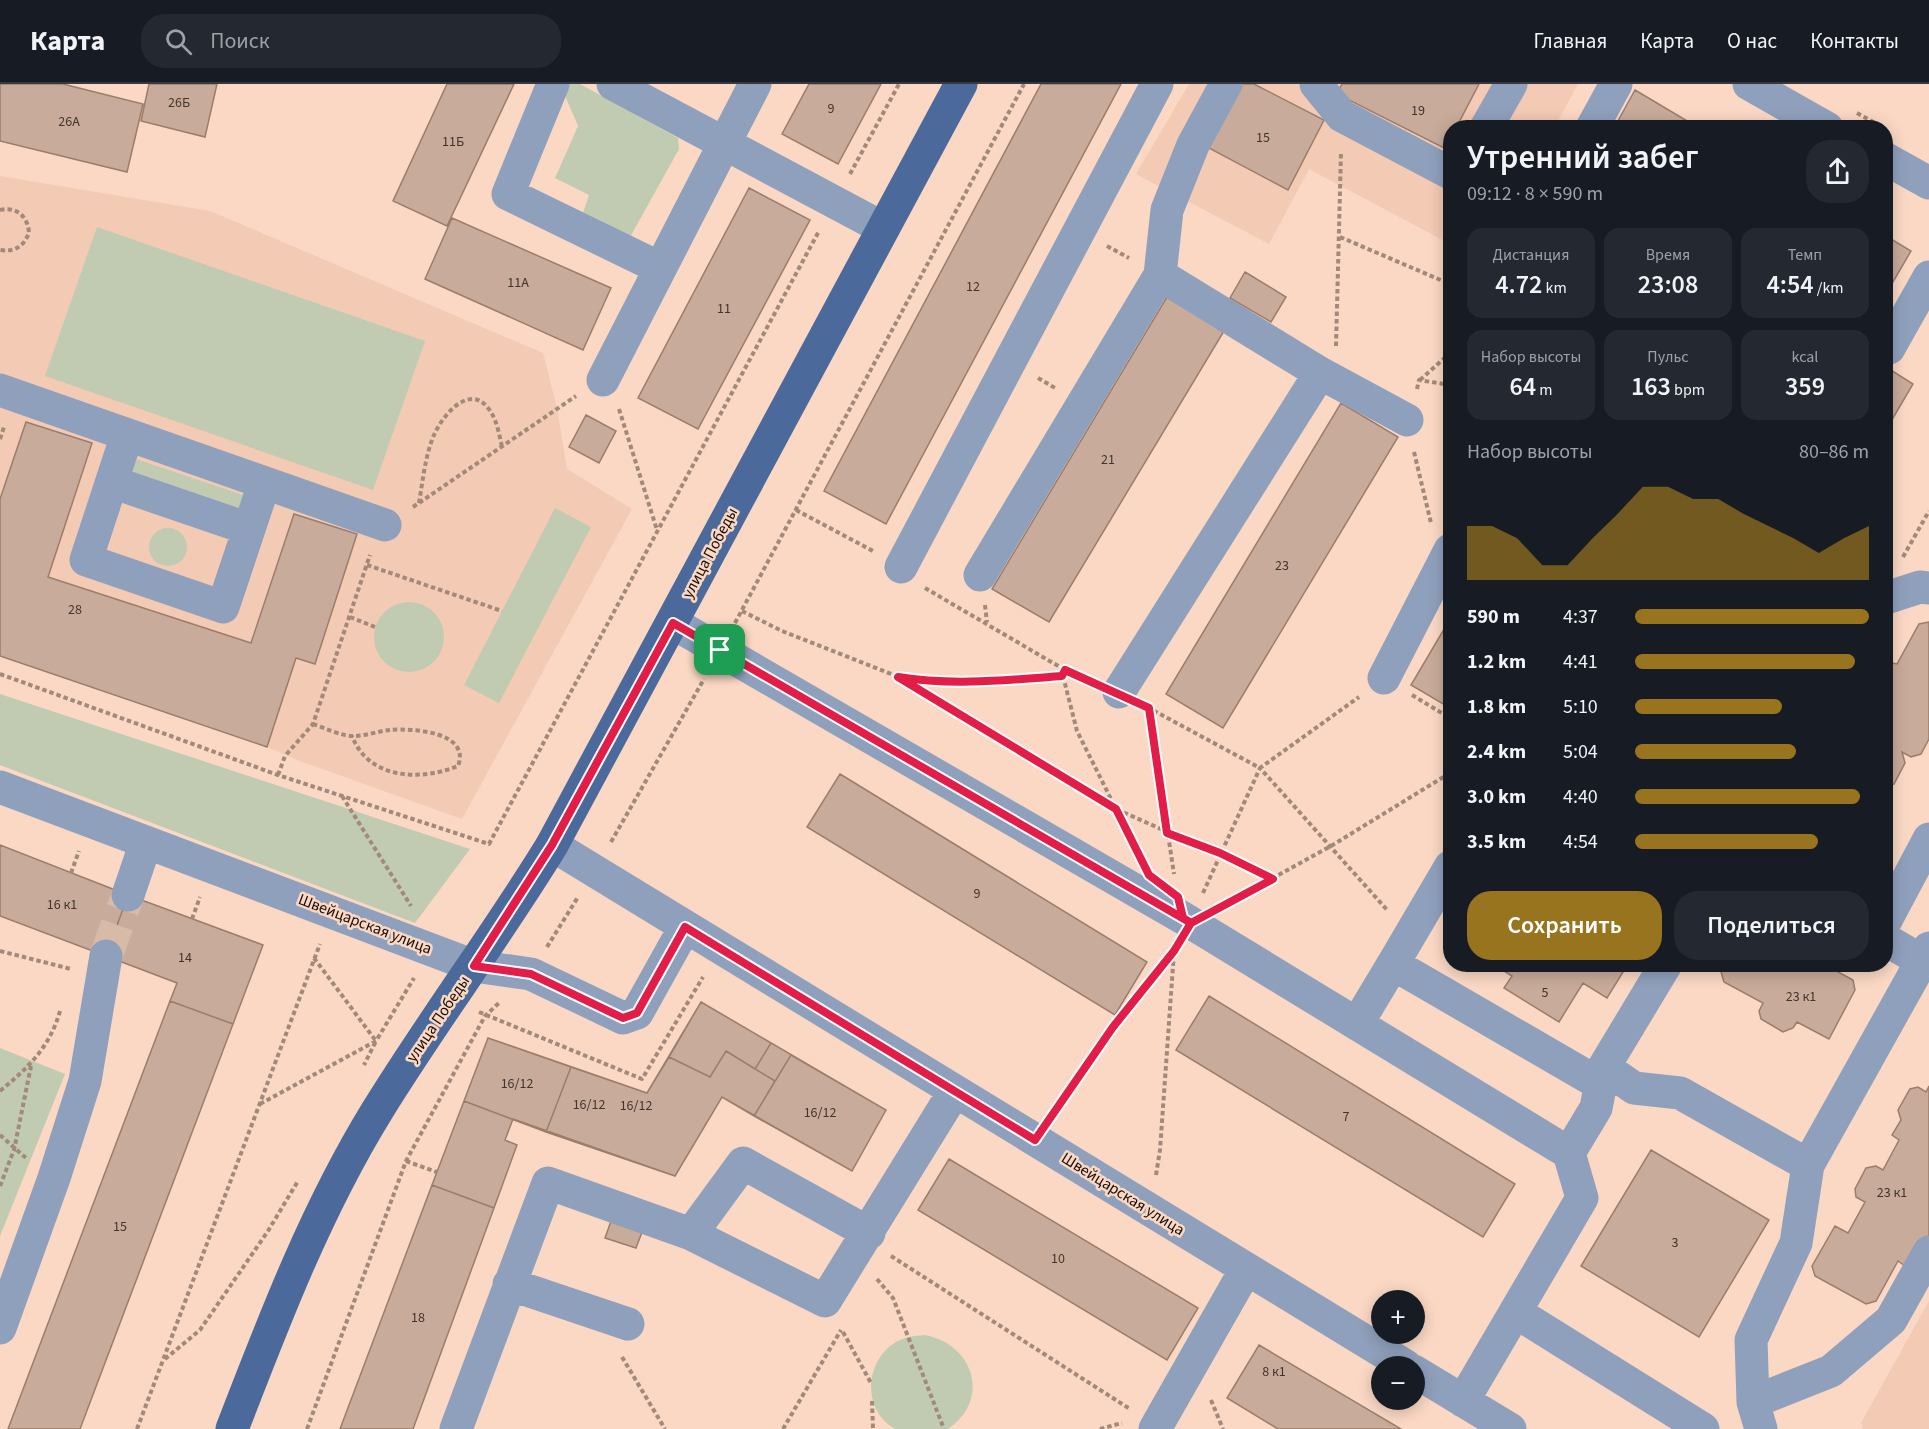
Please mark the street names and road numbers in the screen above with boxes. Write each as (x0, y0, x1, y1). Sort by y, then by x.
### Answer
street label: улица Победы (677, 504, 743, 602)
street label: Швейцарская улица (295, 888, 435, 960)
street label: улица Победы (401, 971, 475, 1067)
street label: Швейцарская улица (1057, 1147, 1189, 1241)

